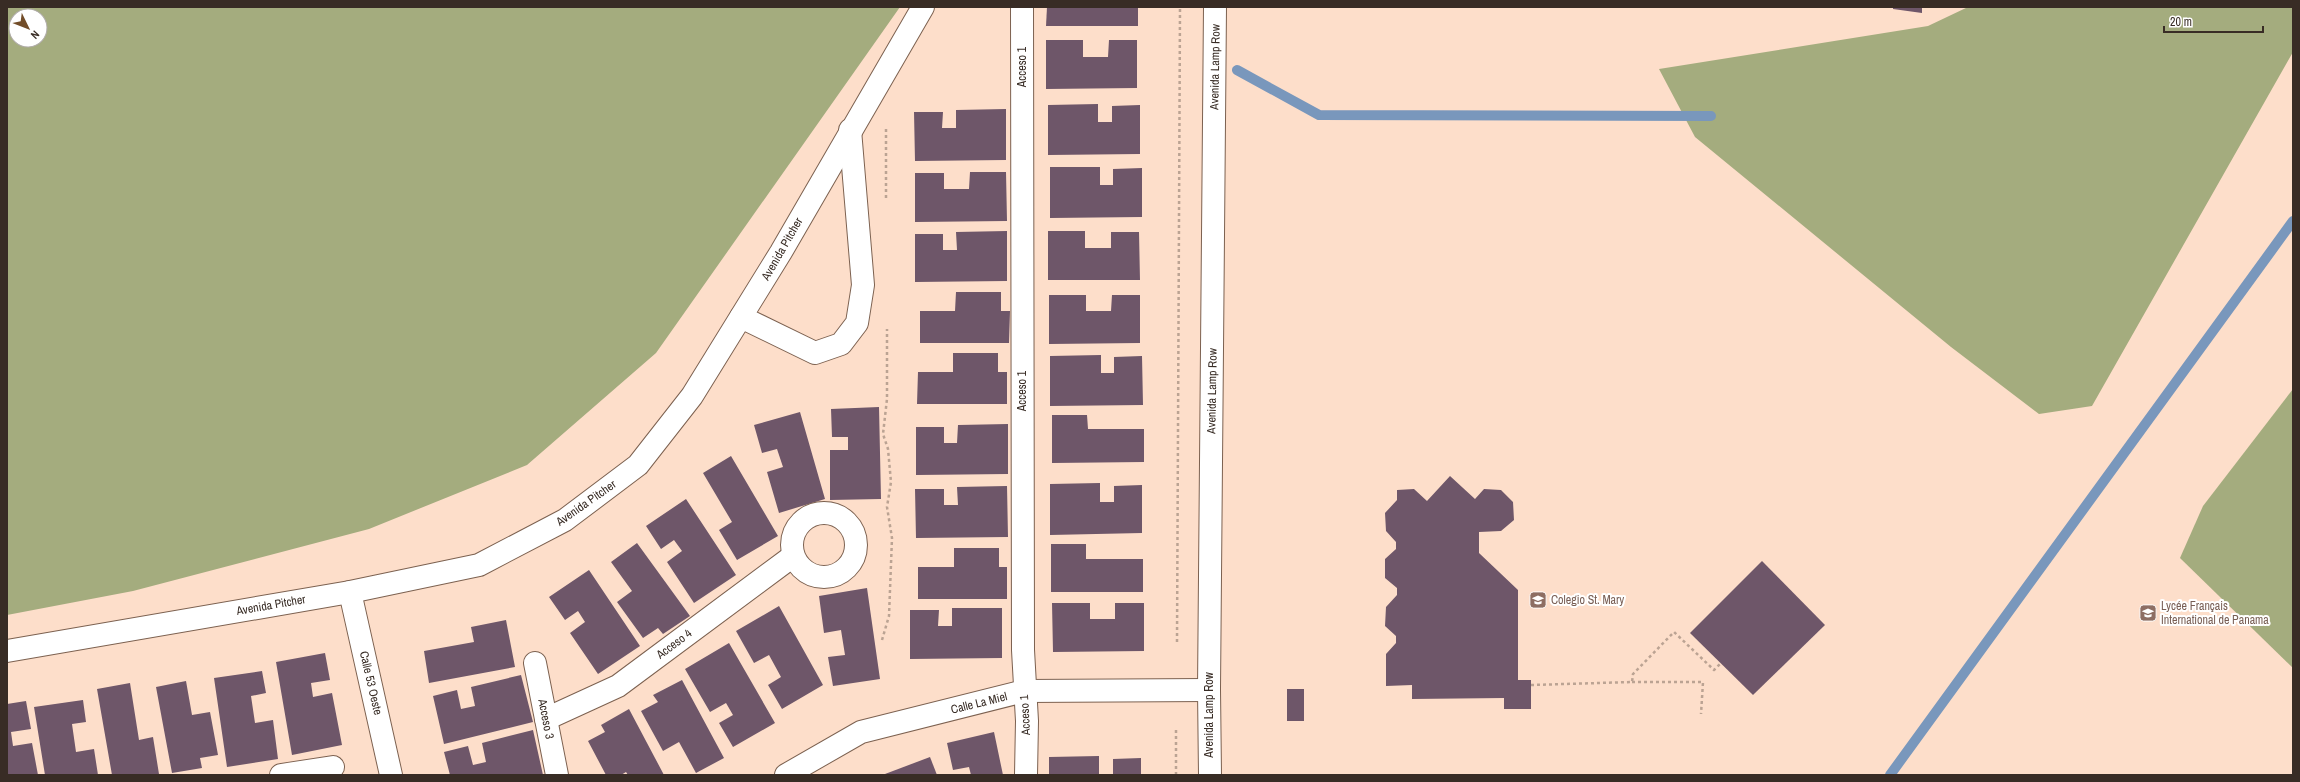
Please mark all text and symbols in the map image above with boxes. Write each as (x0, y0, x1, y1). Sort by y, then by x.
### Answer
north arrow (8, 8, 48, 48)
scale bar (2164, 8, 2263, 34)
text: 20 m (2170, 14, 2192, 30)
street label: Avenida Lamp Row (1206, 23, 1224, 111)
text: N (28, 28, 43, 42)
street label: Acceso 1 (1014, 46, 1030, 88)
street label: Avenida Pitcher (757, 214, 807, 284)
street label: Avenida Lamp Row (1203, 347, 1221, 435)
street label: Acceso 1 (1014, 370, 1030, 412)
street label: Avenida Pitcher (552, 476, 620, 530)
school or university icon: Colegio St. Mary (1528, 590, 1548, 610)
street label: Avenida Pitcher (234, 591, 307, 619)
place label: Colegio St. Mary (1551, 592, 1624, 608)
place label: Lycée Français International de Panama (2161, 598, 2269, 628)
school or university icon: Lycée Français International de Panama (2138, 603, 2158, 623)
street label: Acceso 4 (652, 625, 695, 663)
street label: Calle 53 Oeste (356, 649, 386, 717)
street label: Avenida Lamp Row (1201, 671, 1217, 759)
street label: Calle La Miel (949, 688, 1009, 718)
street label: Acceso 1 (1016, 694, 1034, 737)
street label: Acceso 3 (534, 697, 558, 740)

